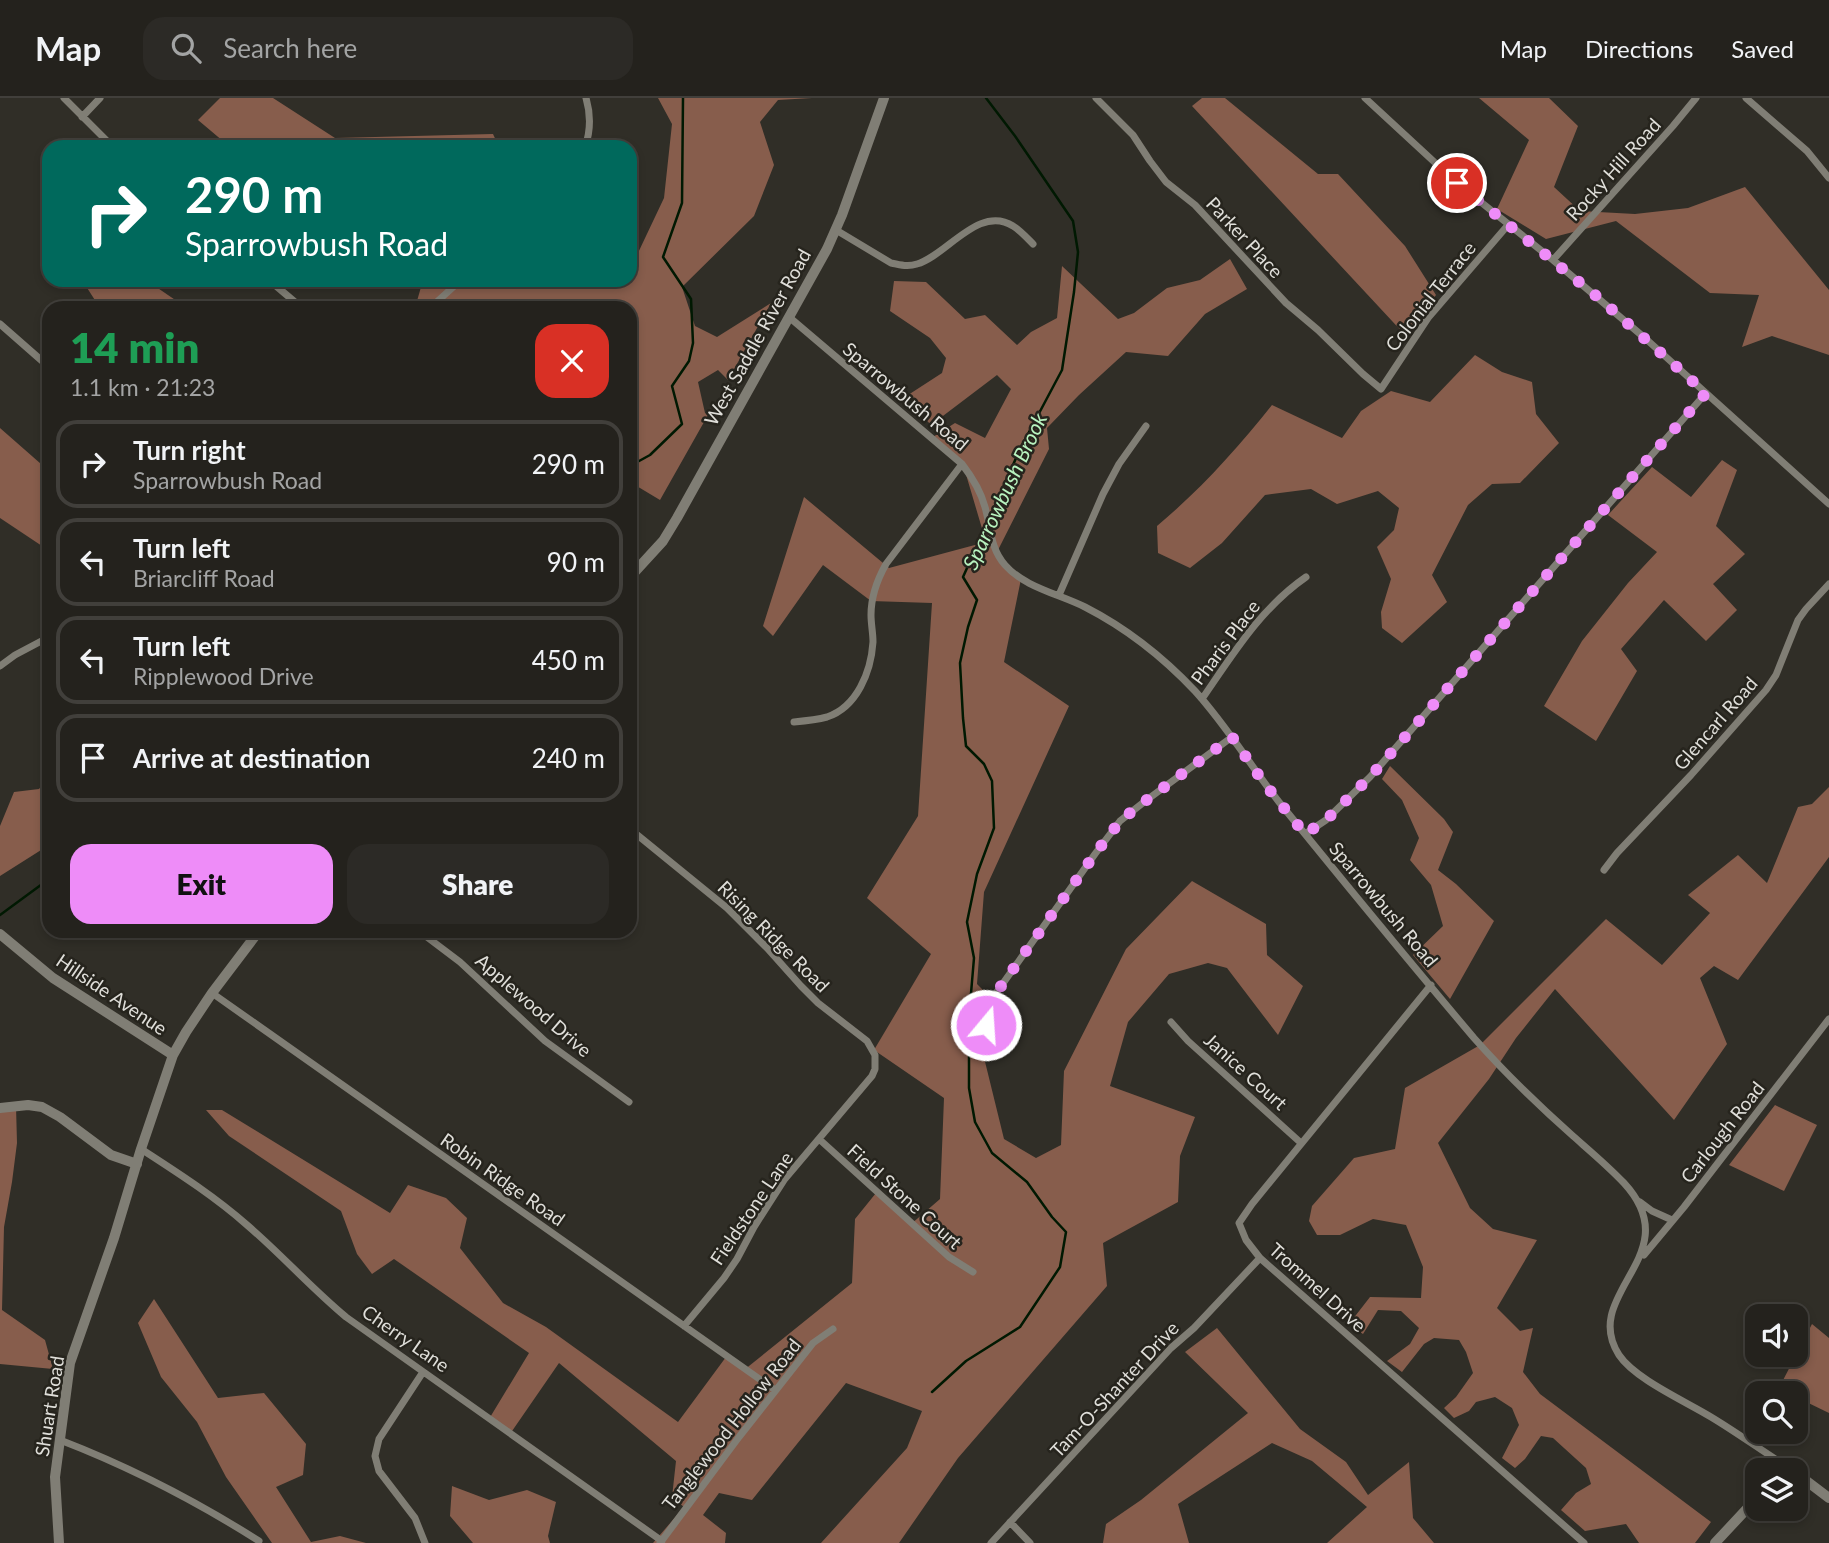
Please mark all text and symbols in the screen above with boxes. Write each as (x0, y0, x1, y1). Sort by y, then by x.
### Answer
search box (143, 17, 633, 80)
text: Map (35, 28, 101, 68)
icon: search (167, 29, 205, 67)
text: Search here (223, 32, 357, 64)
text: Map (1500, 34, 1547, 63)
text: Directions (1585, 34, 1693, 63)
text: Saved (1731, 34, 1794, 63)
street label: Rocky Hill Road (1561, 113, 1665, 225)
pin (1427, 153, 1487, 213)
icon: arrive (1438, 164, 1476, 202)
text: 290 m (185, 165, 323, 223)
icon: right (70, 168, 161, 259)
street label: Parker Place (1202, 192, 1288, 282)
text: Sparrowbush Road (185, 224, 448, 263)
street label: Colonial Terrace (1380, 237, 1480, 355)
street label: West Saddle River Road (699, 245, 815, 429)
text: 14 min (70, 322, 199, 372)
button: close (535, 324, 609, 398)
street label: Sparrowbush Road (839, 337, 973, 455)
text: 1.1 km · 21:23 (70, 373, 215, 401)
water label: Sparrowbush Brook (957, 408, 1052, 573)
text: Turn right (133, 434, 246, 466)
icon: right (74, 445, 112, 483)
text: 290 m (532, 448, 605, 480)
text: Sparrowbush Road (133, 466, 322, 494)
text: Turn left (133, 532, 230, 564)
icon: left (74, 543, 112, 581)
text: 90 m (547, 546, 605, 578)
text: Briarcliff Road (133, 564, 275, 592)
street label: Pharis Place (1186, 595, 1264, 689)
text: Turn left (133, 630, 230, 662)
icon: left (74, 641, 112, 679)
text: 450 m (532, 644, 605, 676)
text: Ripplewood Drive (133, 662, 314, 690)
street label: Glencarl Road (1668, 672, 1762, 774)
icon: arrive (74, 739, 112, 777)
text: Arrive at destination (133, 742, 370, 774)
text: 240 m (532, 742, 605, 774)
street label: Sparrowbush Road (1325, 837, 1443, 971)
button: Exit (70, 844, 333, 924)
button: Share (347, 844, 609, 924)
street label: Rising Ridge Road (713, 875, 835, 997)
street label: Hillside Avenue (52, 949, 172, 1039)
street label: Applewood Drive (471, 949, 597, 1061)
position arrow (949, 988, 1023, 1062)
street label: Janice Court (1200, 1028, 1292, 1114)
street label: Carlough Road (1675, 1077, 1769, 1187)
street label: Robin Ridge Road (436, 1128, 570, 1230)
street label: Field Stone Court (843, 1139, 967, 1253)
street label: Fieldstone Lane (705, 1147, 797, 1269)
street label: Trommel Drive (1265, 1238, 1371, 1336)
street label: Cherry Lane (358, 1300, 454, 1376)
map controls (1745, 1304, 1808, 1521)
button: sound (1745, 1304, 1808, 1367)
street label: Tam-O-Shanter Drive (1045, 1316, 1183, 1462)
street label: Tanglewood Hollow Road (657, 1334, 805, 1514)
street label: Shuart Road (30, 1354, 68, 1458)
button: search (1745, 1381, 1808, 1444)
button: layers (1745, 1458, 1808, 1521)

